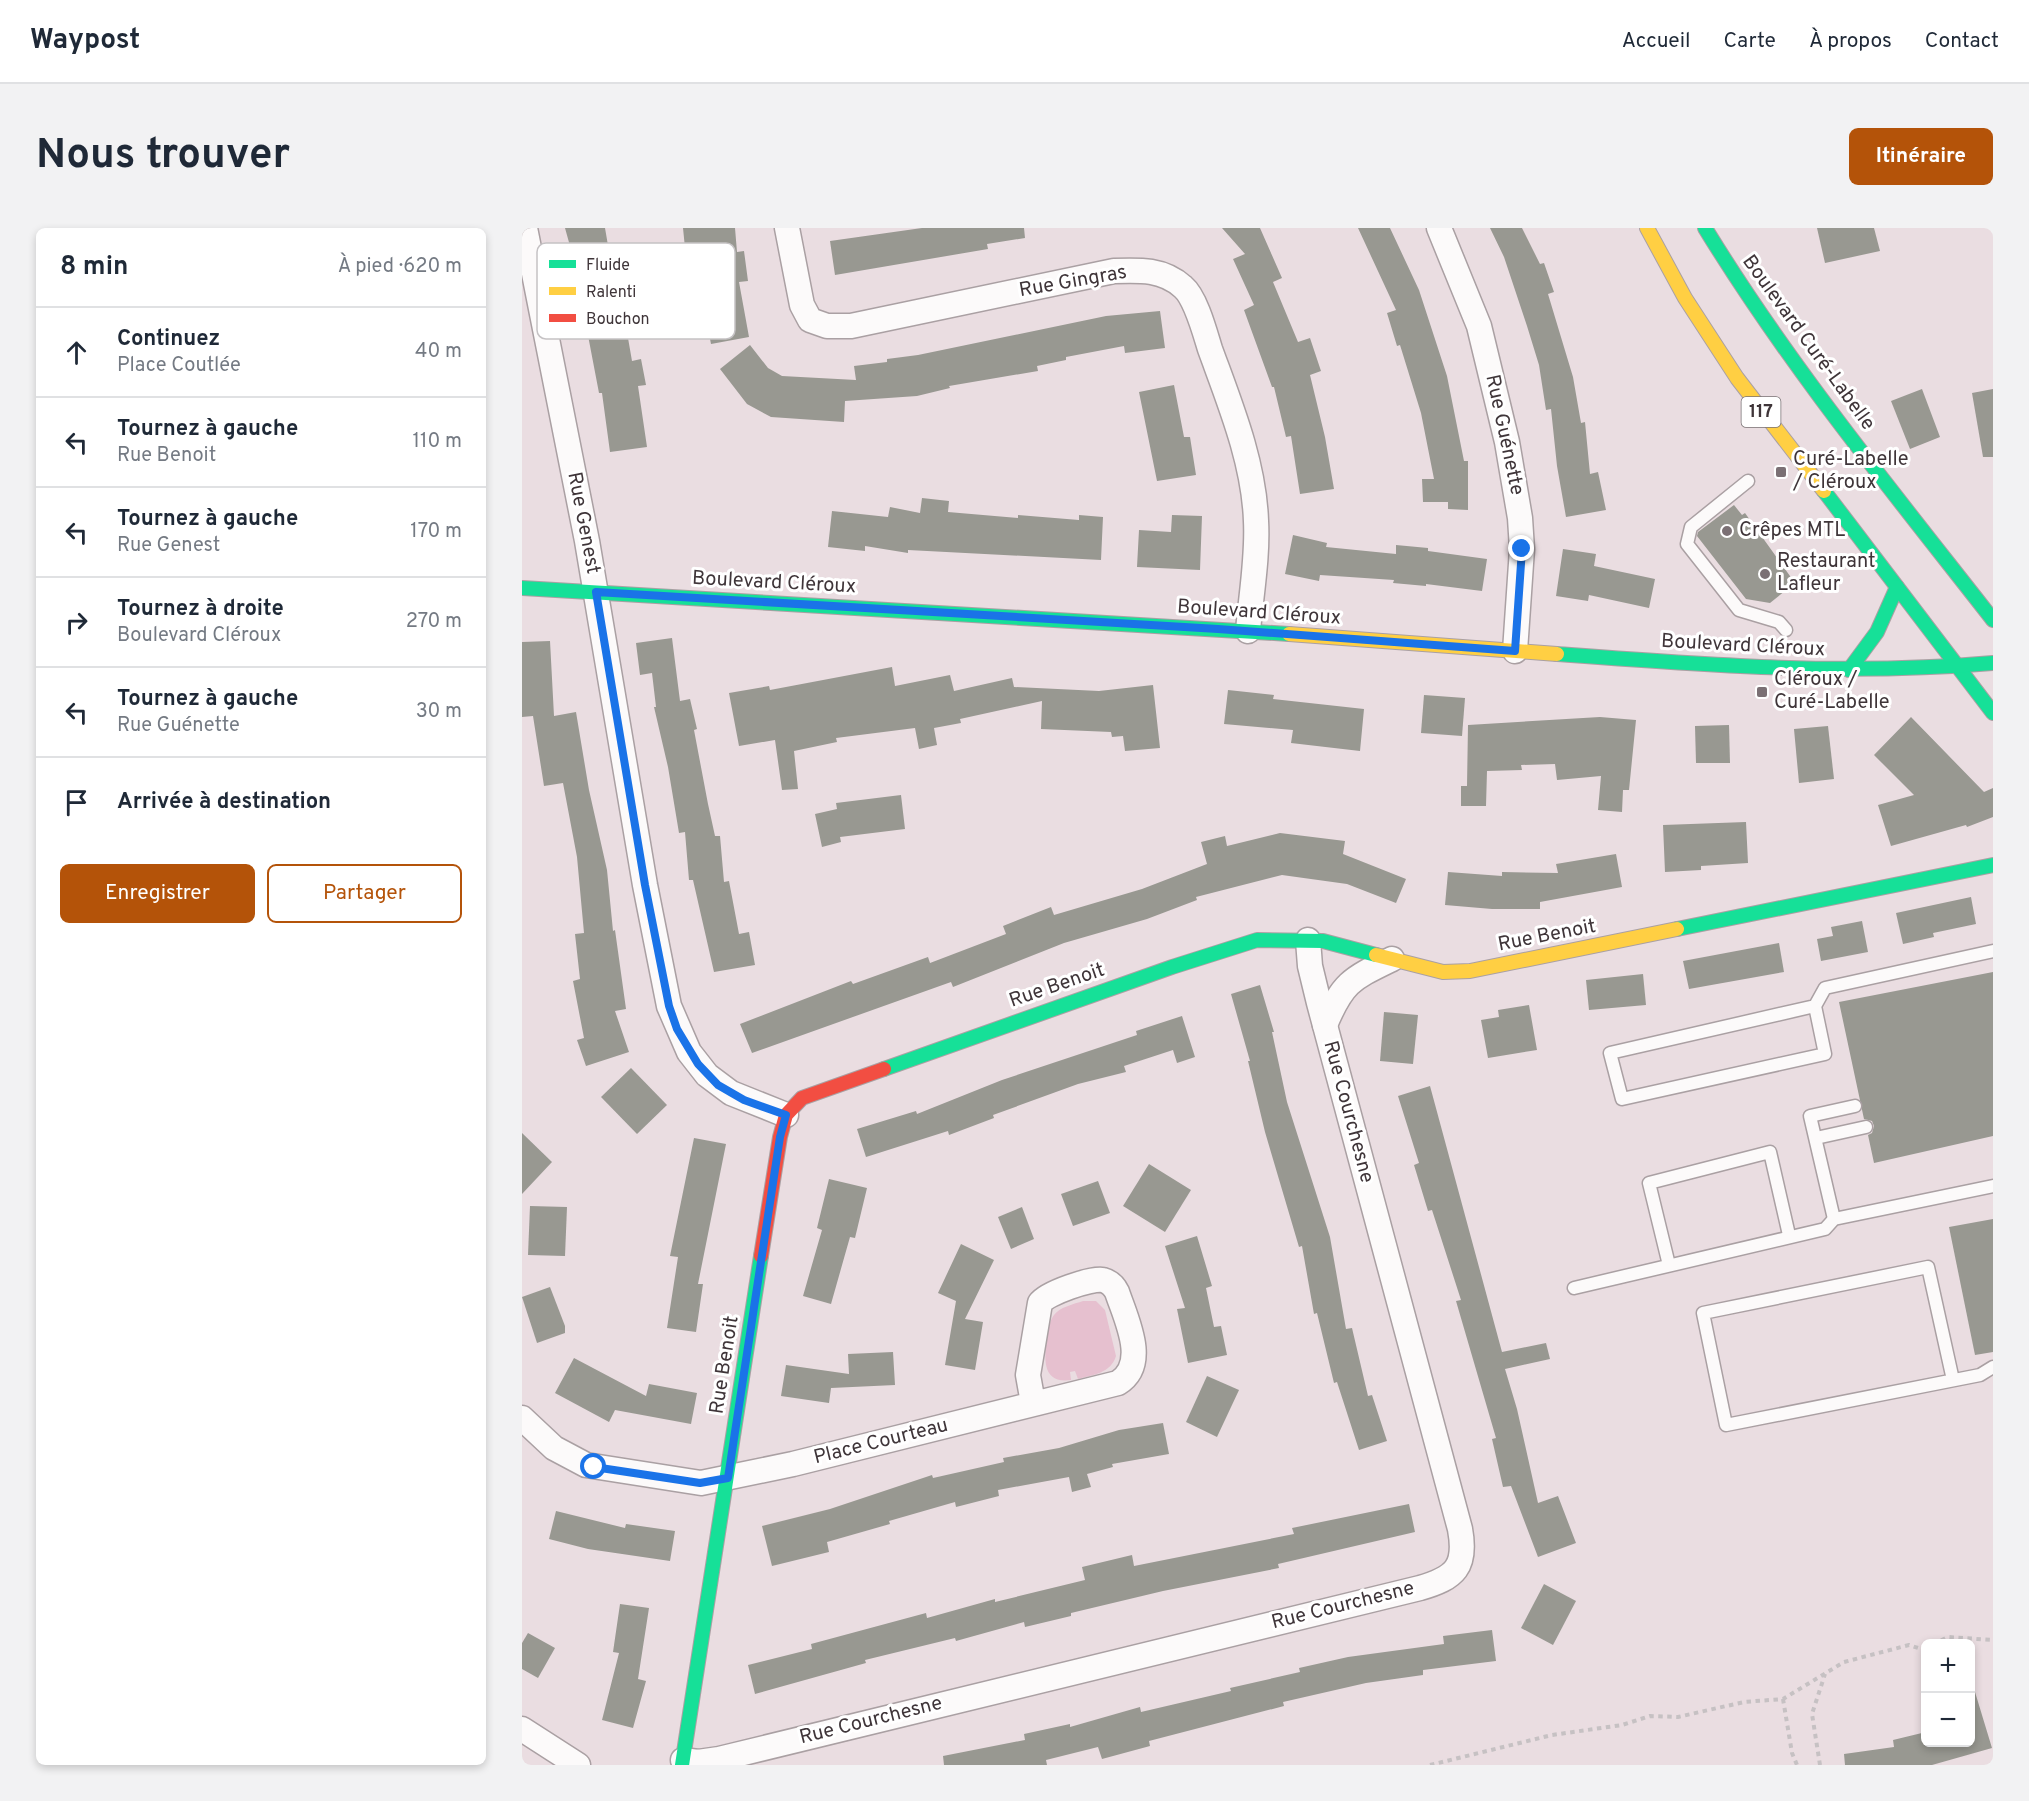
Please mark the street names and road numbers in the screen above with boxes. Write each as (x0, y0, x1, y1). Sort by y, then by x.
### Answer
street label: Boulevard Curé-Labelle (1736, 250, 1880, 436)
street label: Rue Gingras (1017, 260, 1129, 304)
street label: Rue Guénette (1479, 372, 1529, 498)
road number: 117 (1742, 397, 1780, 427)
street label: Rue Genest (560, 470, 606, 576)
street label: Boulevard Cléroux (691, 566, 857, 600)
street label: Boulevard Cléroux (1176, 594, 1342, 632)
street label: Boulevard Cléroux (1660, 629, 1826, 663)
street label: Rue Benoit (1496, 914, 1598, 958)
street label: Rue Benoit (1006, 958, 1108, 1014)
street label: Rue Courchesne (1317, 1038, 1379, 1186)
street label: Rue Benoit (704, 1314, 746, 1416)
street label: Place Courteau (811, 1413, 951, 1471)
street label: Rue Courchesne (1269, 1576, 1417, 1636)
street label: Rue Courchesne (797, 1691, 945, 1751)

